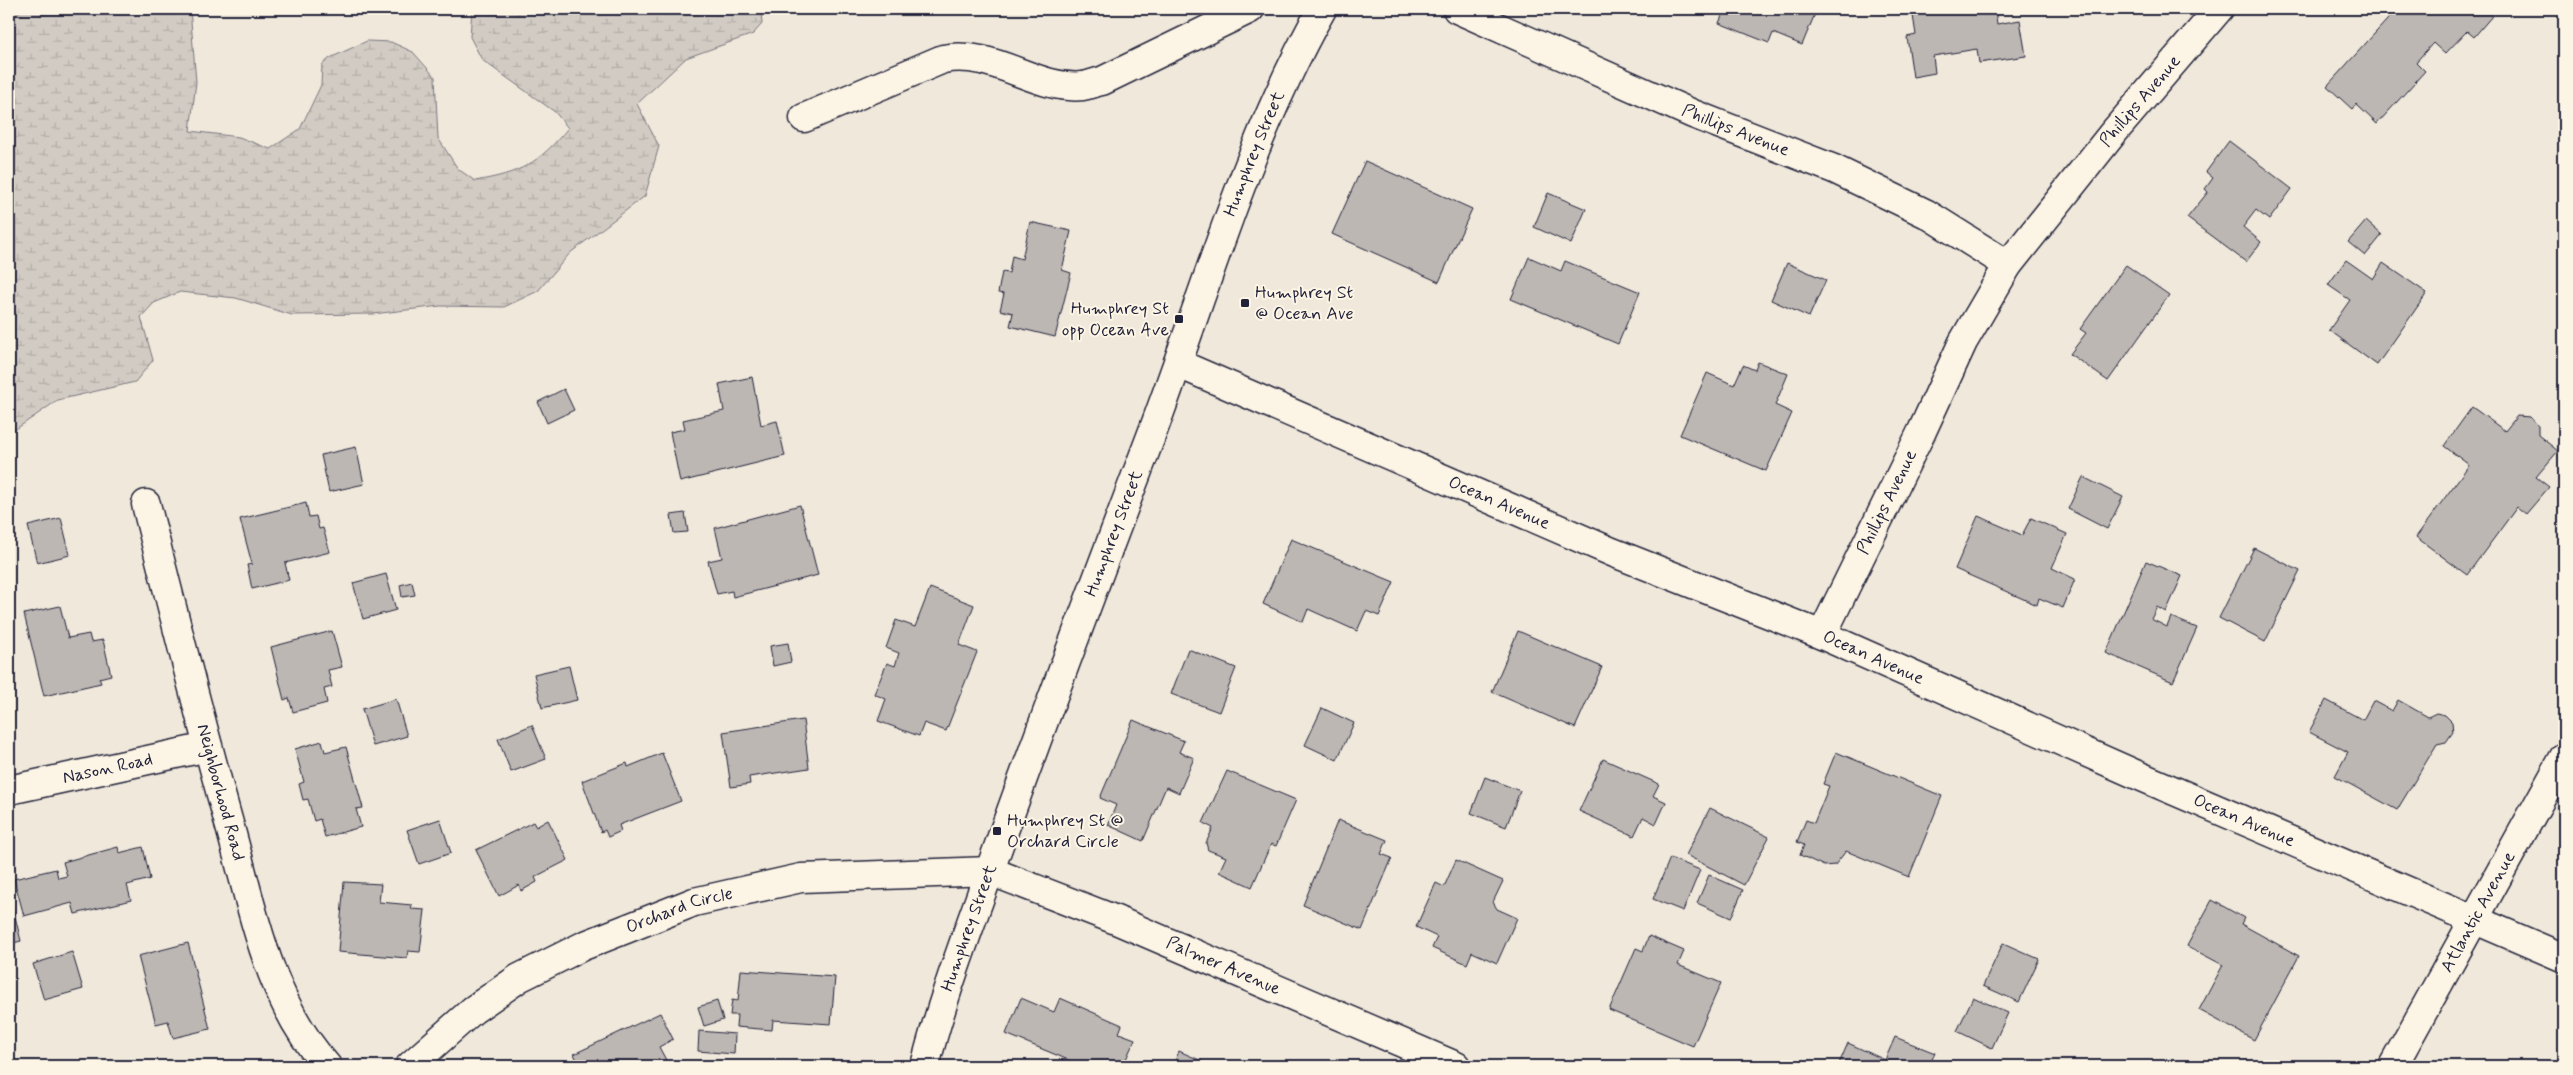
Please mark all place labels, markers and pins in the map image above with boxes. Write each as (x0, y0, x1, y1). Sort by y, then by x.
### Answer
place label: Humphrey St @ Ocean Ave (1255, 281, 1354, 326)
place label: Humphrey St opp Ocean Ave (1062, 297, 1169, 342)
marker: Humphrey St @ Ocean Ave (1239, 297, 1251, 309)
marker: Humphrey St opp Ocean Ave (1173, 313, 1185, 325)
place label: Humphrey St @ Orchard Circle (1007, 809, 1123, 854)
marker: Humphrey St @ Orchard Circle (991, 825, 1003, 837)

